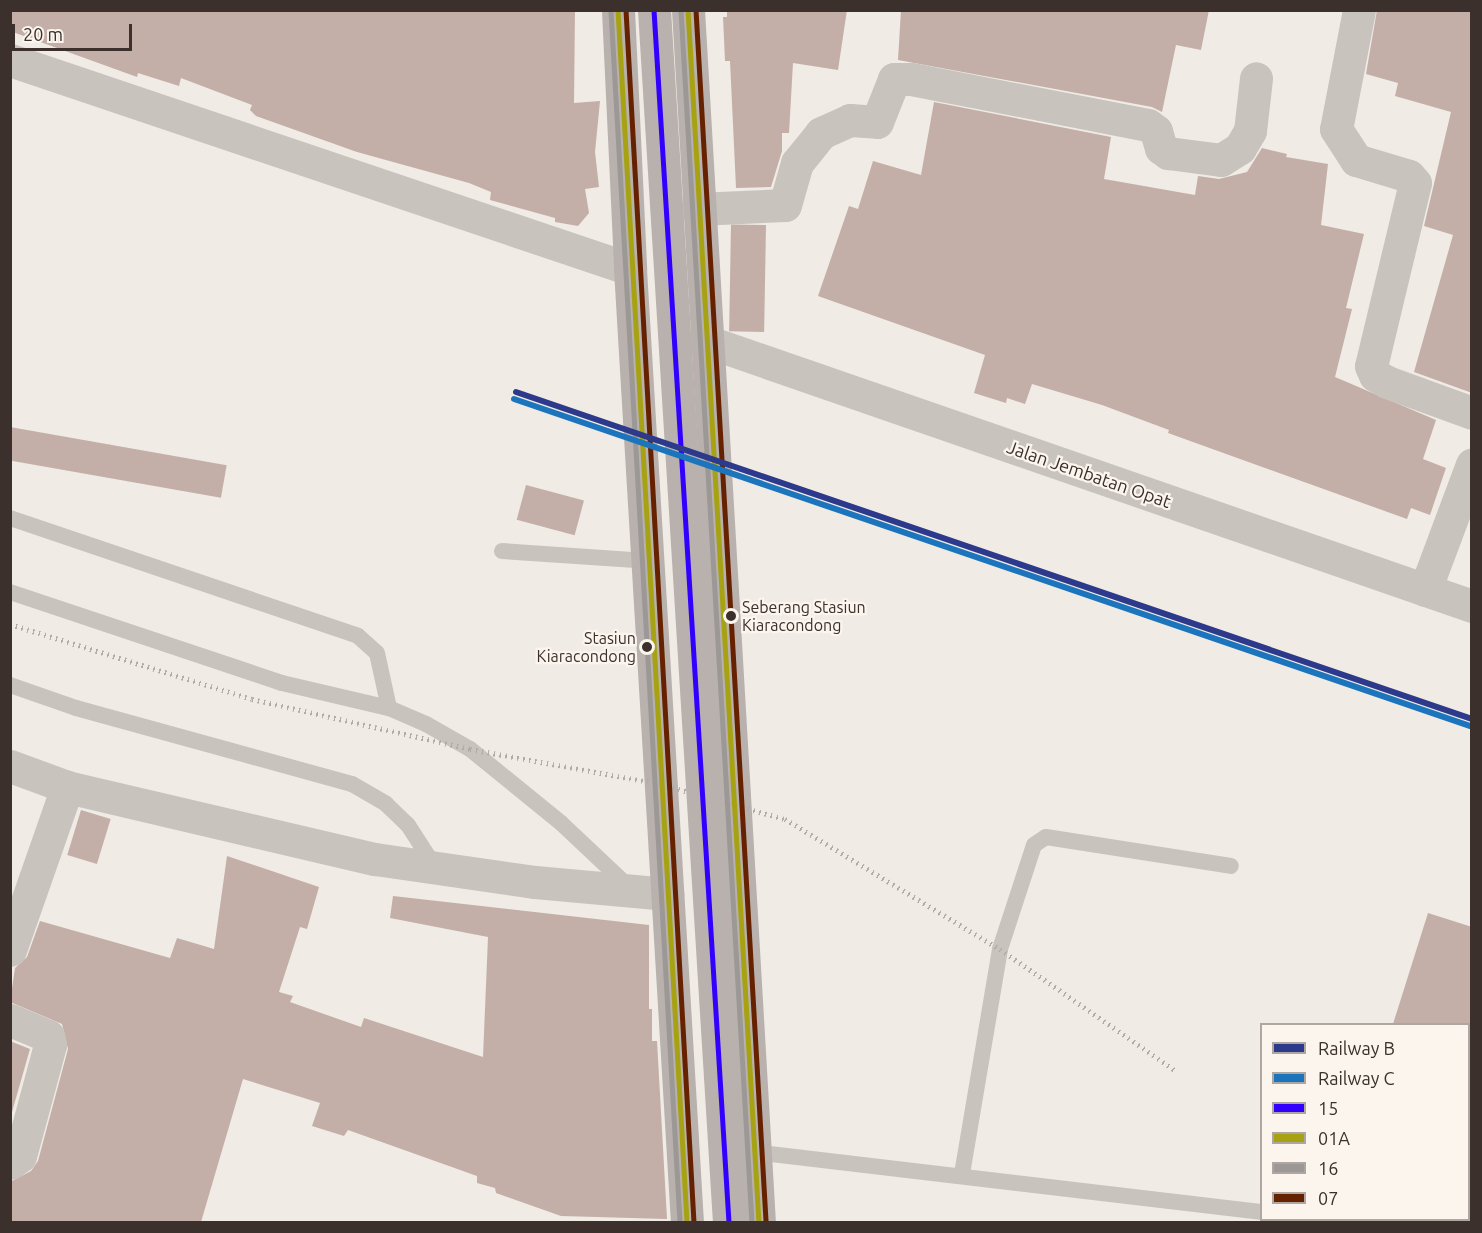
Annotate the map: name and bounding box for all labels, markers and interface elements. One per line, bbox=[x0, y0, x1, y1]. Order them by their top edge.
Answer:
scale bar bbox=[15, 12, 135, 50]
text: 20 m bbox=[23, 24, 63, 44]
street label: Jalan Jembatan Opat bbox=[1004, 436, 1174, 512]
place label: Seberang Stasiun Kiaracondong bbox=[742, 597, 866, 635]
marker: Seberang Stasiun Kiaracondong bbox=[725, 610, 737, 622]
place label: Stasiun Kiaracondong bbox=[537, 628, 636, 666]
marker: Stasiun Kiaracondong bbox=[641, 641, 653, 653]
legend bbox=[1260, 1023, 1470, 1221]
text: Railway B bbox=[1318, 1038, 1395, 1058]
text: Railway C bbox=[1318, 1068, 1395, 1088]
text: 15 bbox=[1318, 1098, 1338, 1118]
text: 01A bbox=[1318, 1128, 1350, 1148]
text: 16 bbox=[1318, 1158, 1338, 1178]
text: 07 bbox=[1318, 1188, 1338, 1208]

